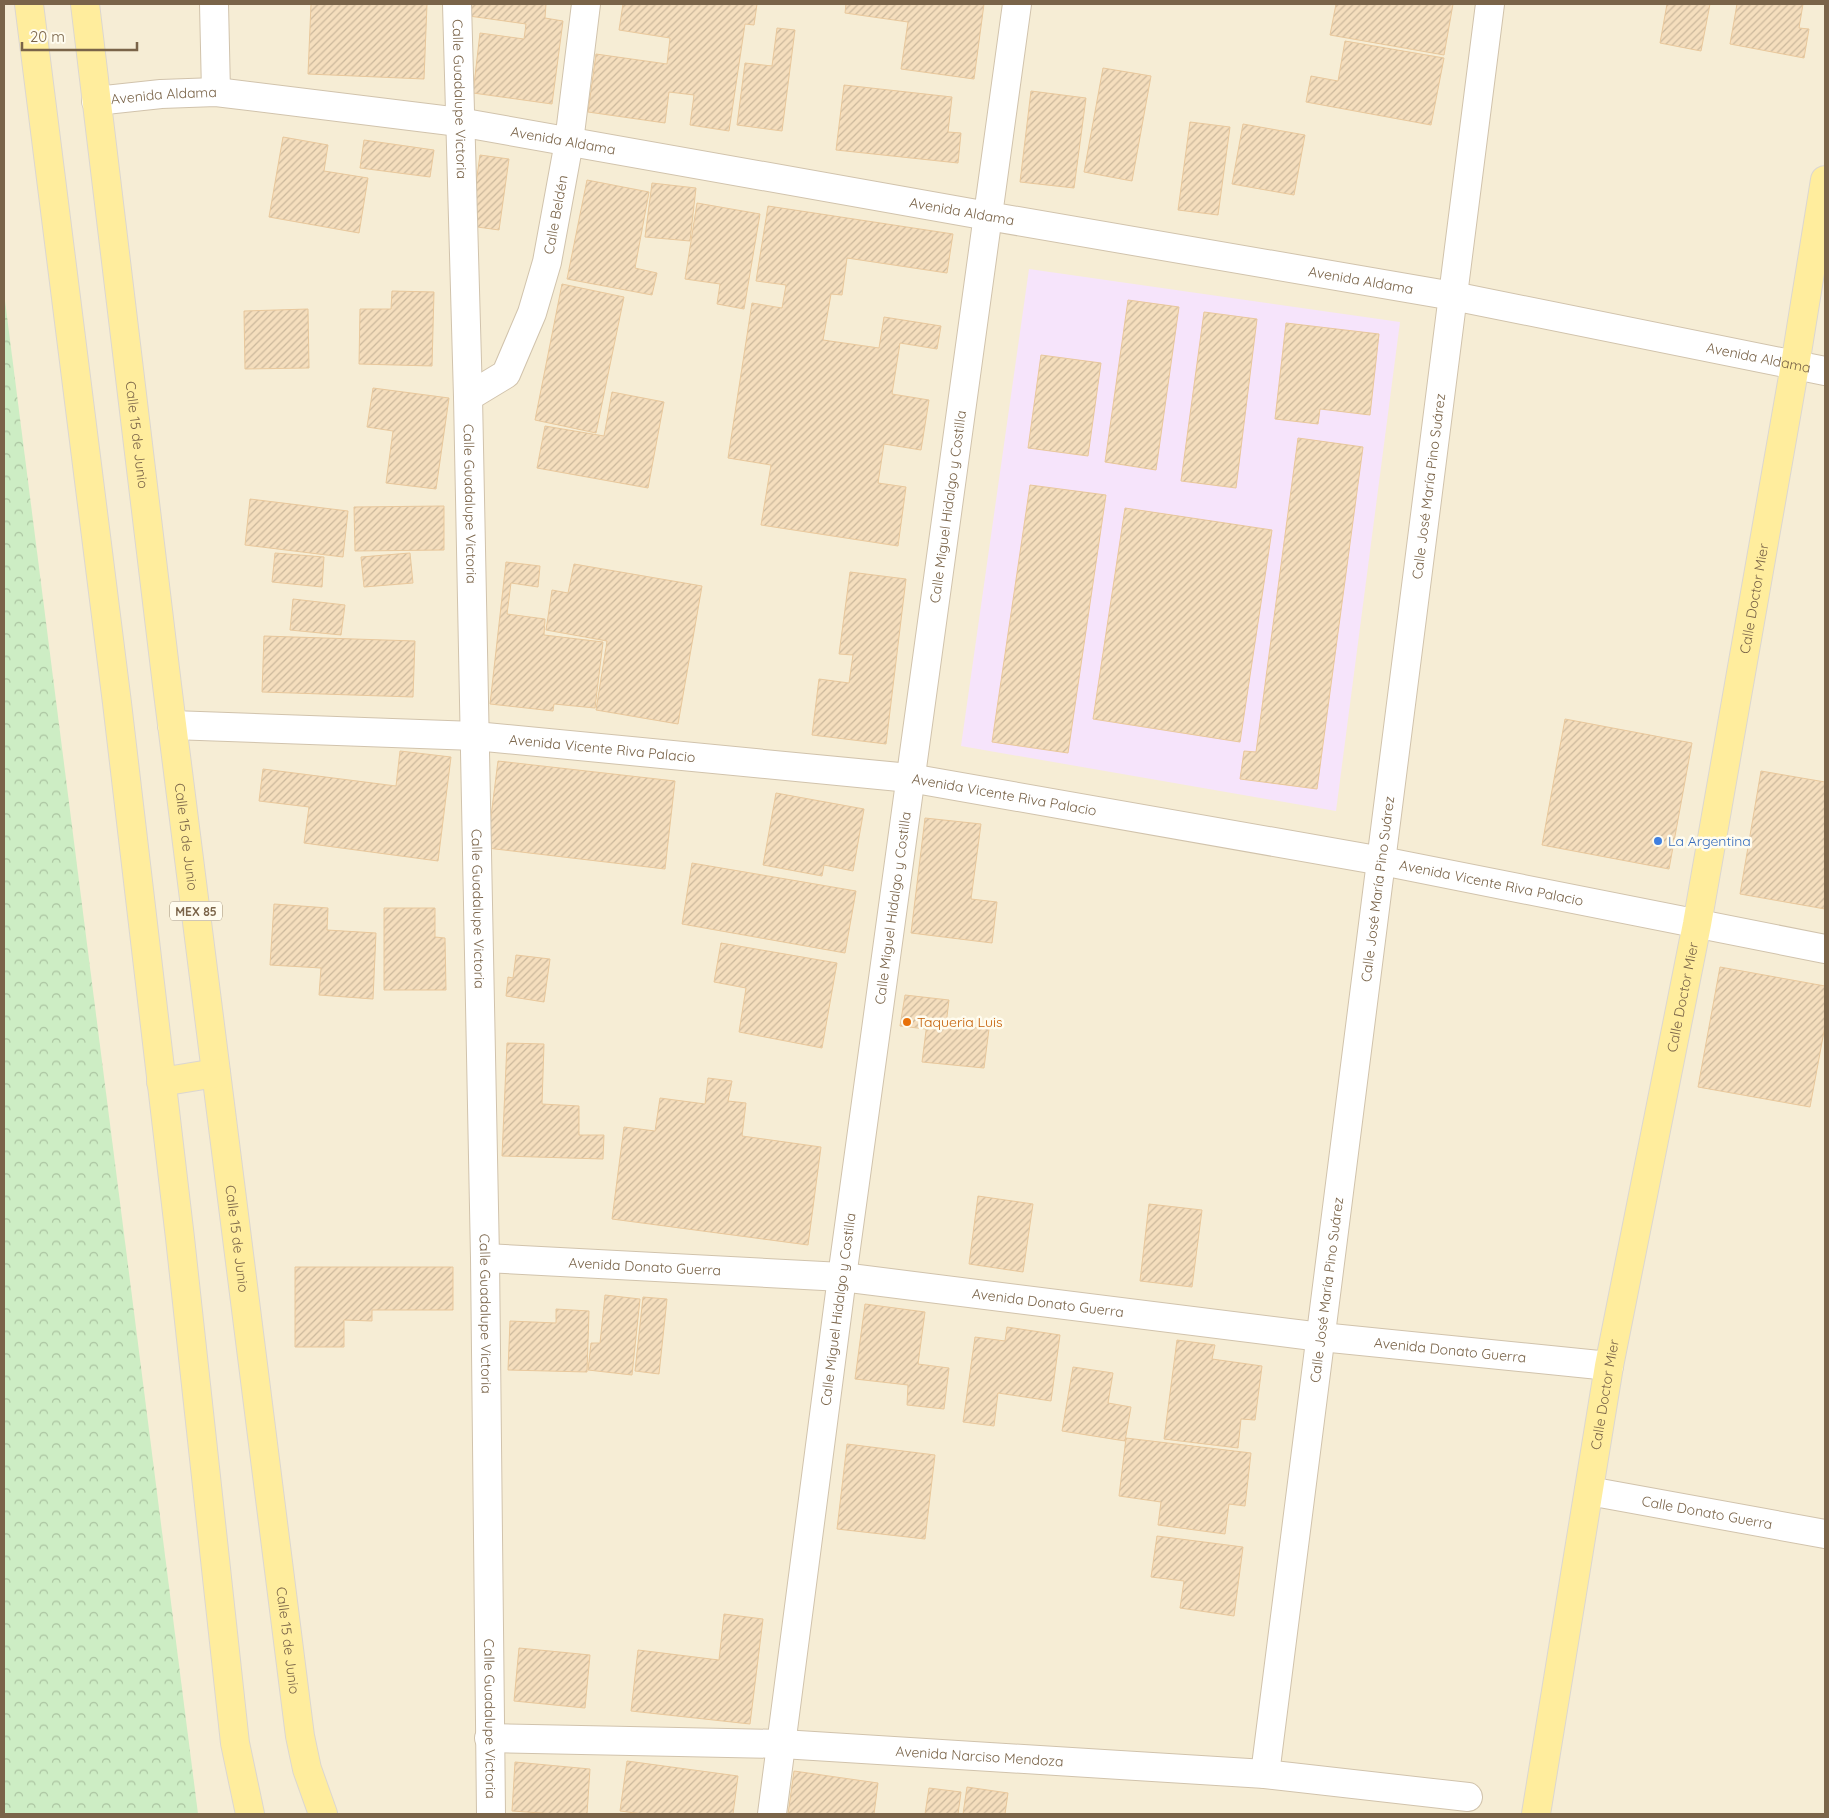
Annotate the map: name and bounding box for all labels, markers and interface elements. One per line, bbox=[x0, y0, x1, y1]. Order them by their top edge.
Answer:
street label: Calle Guadalupe Victoria bbox=[448, 19, 471, 179]
scale bar bbox=[22, 20, 138, 52]
text: 20 m bbox=[30, 27, 65, 46]
street label: Avenida Aldama bbox=[110, 83, 217, 108]
street label: Avenida Aldama bbox=[509, 122, 617, 159]
street label: Calle Beldén bbox=[540, 174, 572, 256]
street label: Avenida Aldama bbox=[908, 193, 1016, 229]
street label: Avenida Aldama bbox=[1307, 262, 1415, 298]
street label: Avenida Aldama bbox=[1705, 338, 1812, 377]
street label: Calle 15 de Junio bbox=[121, 380, 152, 490]
street label: Calle José María Pino Suárez bbox=[1408, 392, 1449, 580]
street label: Calle Miguel Hidalgo y Costilla bbox=[926, 409, 970, 604]
street label: Calle Guadalupe Victoria bbox=[460, 424, 481, 584]
street label: Calle Doctor Mier bbox=[1736, 541, 1773, 655]
street label: Avenida Vicente Riva Palacio bbox=[508, 730, 696, 766]
street label: Avenida Vicente Riva Palacio bbox=[911, 770, 1098, 820]
street label: Calle 15 de Junio bbox=[171, 782, 202, 892]
street label: Calle José María Pino Suárez bbox=[1357, 795, 1398, 983]
street label: Calle Miguel Hidalgo y Costilla bbox=[871, 810, 915, 1006]
street label: Calle Guadalupe Victoria bbox=[468, 829, 489, 989]
place label: La Argentina bbox=[1668, 832, 1751, 850]
marker: La Argentina bbox=[1652, 835, 1664, 847]
street label: Avenida Vicente Riva Palacio bbox=[1398, 856, 1585, 910]
road number: MEX 85 bbox=[170, 901, 222, 920]
street label: Calle Doctor Mier bbox=[1663, 940, 1702, 1054]
place label: Taqueria Luis bbox=[917, 1013, 1003, 1031]
marker: Taqueria Luis bbox=[901, 1016, 913, 1028]
street label: Calle 15 de Junio bbox=[221, 1184, 253, 1293]
street label: Calle José María Pino Suárez bbox=[1306, 1196, 1347, 1384]
street label: Calle Miguel Hidalgo y Costilla bbox=[816, 1212, 860, 1407]
street label: Calle Guadalupe Victoria bbox=[476, 1234, 495, 1394]
street label: Avenida Donato Guerra bbox=[568, 1253, 722, 1280]
street label: Avenida Donato Guerra bbox=[971, 1284, 1125, 1321]
street label: Avenida Donato Guerra bbox=[1373, 1333, 1527, 1367]
street label: Calle Doctor Mier bbox=[1586, 1337, 1623, 1451]
street label: Calle Donato Guerra bbox=[1640, 1492, 1774, 1533]
street label: Calle 15 de Junio bbox=[272, 1586, 304, 1695]
street label: Calle Guadalupe Victoria bbox=[480, 1639, 500, 1799]
street label: Avenida Narciso Mendoza bbox=[895, 1742, 1064, 1770]

